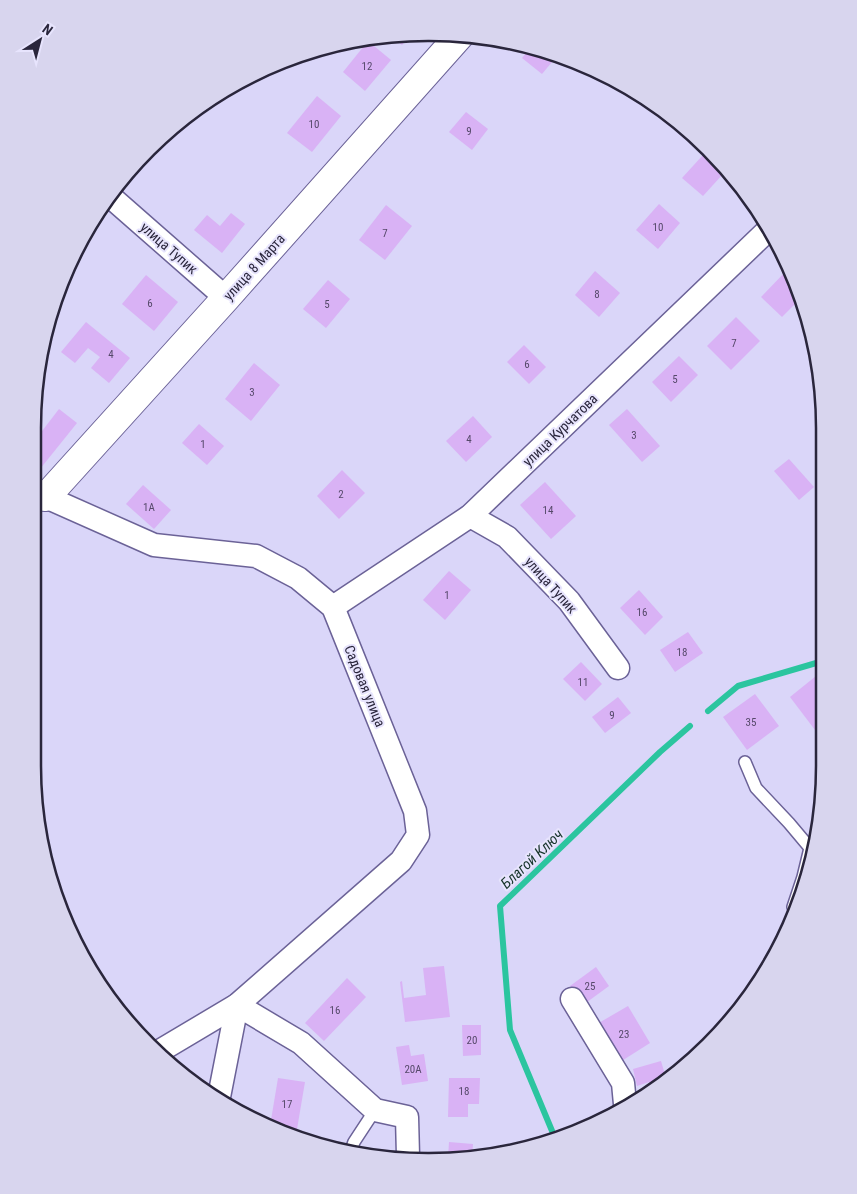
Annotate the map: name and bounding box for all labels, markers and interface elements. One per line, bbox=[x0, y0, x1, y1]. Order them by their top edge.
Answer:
north arrow bbox=[15, 15, 65, 65]
text: N bbox=[39, 20, 56, 38]
house number: 12 bbox=[362, 60, 372, 73]
house number: 10 bbox=[309, 118, 319, 131]
house number: 9 bbox=[466, 125, 472, 138]
street label: улица Тупик bbox=[137, 219, 201, 277]
house number: 10 bbox=[653, 221, 663, 234]
house number: 7 bbox=[382, 227, 388, 240]
street label: улица 8 Марта bbox=[220, 231, 288, 303]
house number: 8 bbox=[594, 288, 600, 301]
house number: 6 bbox=[147, 297, 153, 310]
house number: 5 bbox=[324, 298, 330, 311]
house number: 7 bbox=[731, 337, 737, 350]
house number: 4 bbox=[108, 348, 114, 361]
house number: 6 bbox=[524, 358, 530, 371]
house number: 5 bbox=[672, 373, 678, 386]
house number: 3 bbox=[249, 386, 255, 399]
street label: улица Курчатова bbox=[519, 390, 601, 470]
house number: 3 bbox=[631, 429, 637, 442]
house number: 4 bbox=[466, 433, 472, 446]
house number: 1 bbox=[200, 438, 206, 451]
house number: 2 bbox=[338, 488, 344, 501]
house number: 1А bbox=[143, 501, 156, 514]
house number: 14 bbox=[543, 504, 554, 517]
street label: улица Тупик bbox=[521, 553, 581, 617]
house number: 1 bbox=[444, 589, 450, 602]
house number: 16 bbox=[637, 606, 647, 619]
street label: Садовая улица bbox=[341, 643, 389, 729]
house number: 18 bbox=[677, 646, 687, 659]
house number: 11 bbox=[578, 676, 588, 689]
house number: 9 bbox=[609, 709, 615, 722]
house number: 35 bbox=[746, 716, 756, 729]
water label: Благой Ключ bbox=[497, 826, 567, 892]
house number: 25 bbox=[585, 980, 595, 993]
house number: 16 bbox=[330, 1004, 340, 1017]
house number: 23 bbox=[619, 1028, 629, 1041]
house number: 20 bbox=[467, 1034, 477, 1047]
house number: 20А bbox=[404, 1063, 422, 1076]
house number: 18 bbox=[459, 1085, 469, 1098]
house number: 17 bbox=[282, 1098, 292, 1111]

